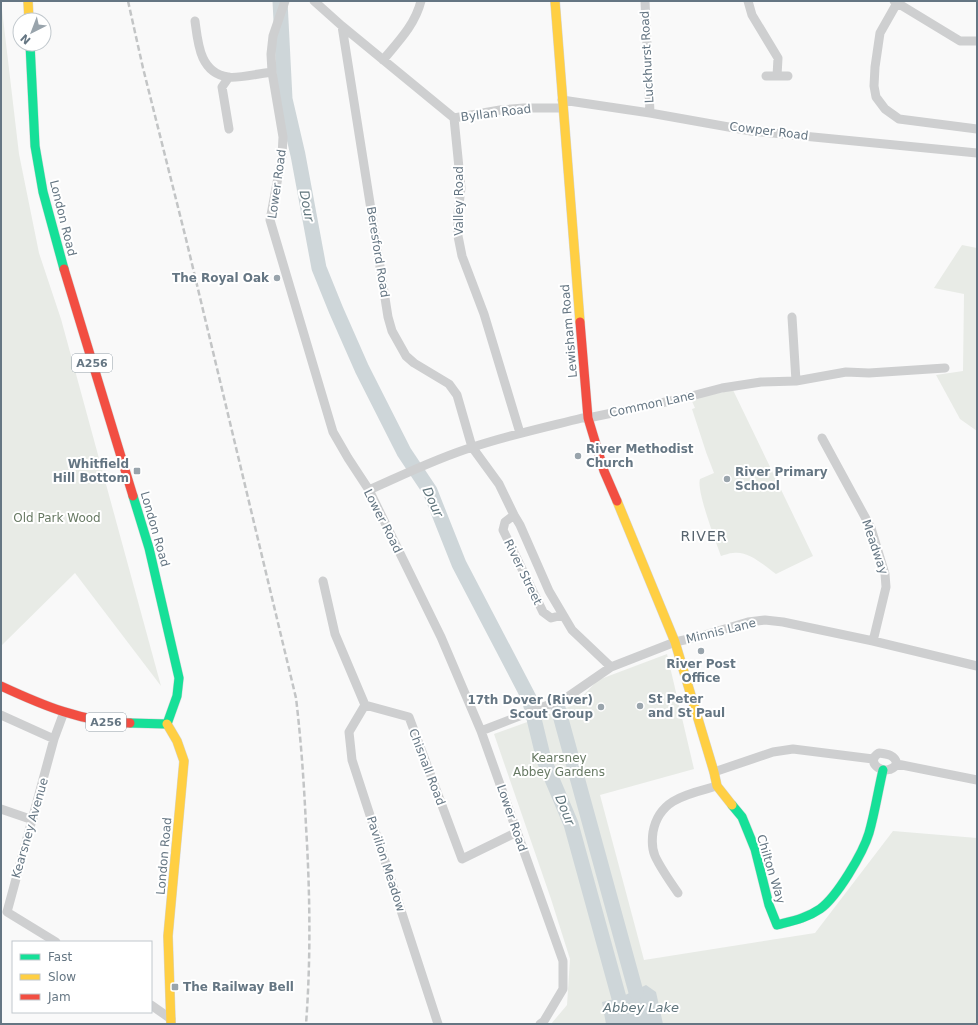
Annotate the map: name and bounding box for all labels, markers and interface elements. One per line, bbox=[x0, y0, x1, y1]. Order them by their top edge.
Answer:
street label: Luckhurst Road bbox=[638, 10, 656, 104]
north arrow bbox=[12, 12, 52, 52]
text: N bbox=[18, 31, 33, 47]
street label: Byllan Road bbox=[460, 102, 532, 124]
street label: Cowper Road bbox=[729, 119, 809, 143]
street label: Lower Road bbox=[265, 148, 289, 220]
street label: Valley Road bbox=[452, 166, 466, 236]
street label: London Road bbox=[47, 179, 79, 257]
water label: Dour bbox=[297, 189, 318, 225]
street label: Beresford Road bbox=[364, 206, 392, 298]
place label: The Royal Oak bbox=[172, 271, 270, 285]
marker: The Royal Oak bbox=[272, 273, 282, 283]
street label: Lewisham Road bbox=[558, 284, 580, 378]
road number: A256 bbox=[72, 354, 112, 372]
street label: Common Lane bbox=[608, 388, 696, 420]
place label: River Methodist Church bbox=[586, 442, 694, 470]
marker: River Methodist Church bbox=[573, 451, 583, 461]
place label: Whitfield Hill Bottom bbox=[53, 457, 129, 485]
place label: River Primary School bbox=[735, 465, 828, 493]
marker: Whitfield Hill Bottom bbox=[132, 466, 142, 476]
marker: River Primary School bbox=[722, 474, 732, 484]
water label: Dour bbox=[420, 485, 447, 521]
street label: Lower Road bbox=[361, 487, 405, 555]
street label: London Road bbox=[138, 490, 172, 568]
park label: Old Park Wood bbox=[13, 511, 101, 525]
street label: Meadway bbox=[859, 518, 891, 576]
district label: RIVER bbox=[680, 528, 728, 544]
street label: River Street bbox=[501, 537, 545, 607]
street label: Minnis Lane bbox=[685, 616, 757, 646]
marker: River Post Office bbox=[696, 646, 706, 656]
place label: River Post Office bbox=[666, 657, 736, 685]
place label: St Peter and St Paul bbox=[648, 692, 725, 720]
place label: 17th Dover (River) Scout Group bbox=[467, 693, 593, 721]
marker: St Peter and St Paul bbox=[635, 701, 645, 711]
marker: 17th Dover (River) Scout Group bbox=[596, 702, 606, 712]
road number: A256 bbox=[86, 713, 126, 731]
street label: Chisnall Road bbox=[406, 727, 448, 807]
park label: Kearsney Abbey Gardens bbox=[513, 751, 605, 779]
street label: Kearsney Avenue bbox=[9, 776, 51, 880]
street label: Lower Road bbox=[494, 783, 530, 853]
water label: Dour bbox=[552, 793, 578, 829]
street label: Pavilion Meadow bbox=[364, 814, 408, 914]
street label: London Road bbox=[154, 817, 174, 895]
street label: Chilton Way bbox=[754, 833, 788, 905]
legend bbox=[12, 941, 152, 1013]
text: Fast bbox=[48, 950, 72, 964]
text: Slow bbox=[48, 970, 76, 984]
place label: The Railway Bell bbox=[183, 980, 294, 994]
marker: The Railway Bell bbox=[170, 982, 180, 992]
text: Jam bbox=[47, 990, 71, 1004]
water label: Abbey Lake bbox=[602, 1000, 679, 1015]

